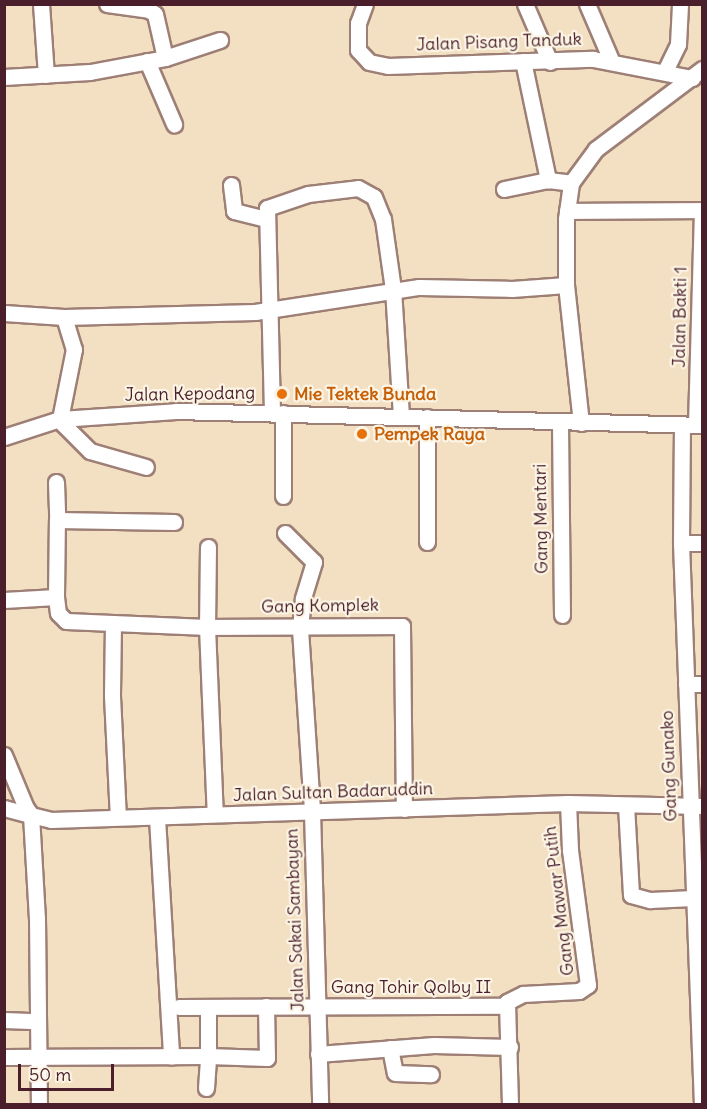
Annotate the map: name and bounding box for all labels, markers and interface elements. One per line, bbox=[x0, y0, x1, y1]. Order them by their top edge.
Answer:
street label: Jalan Pisang Tanduk bbox=[416, 28, 582, 56]
street label: Jalan Bakti 1 bbox=[668, 266, 692, 368]
street label: Jalan Kepodang bbox=[125, 382, 255, 406]
place label: Mie Tektek Bunda bbox=[294, 383, 436, 405]
marker: Mie Tektek Bunda bbox=[275, 387, 289, 401]
place label: Pempek Raya bbox=[374, 423, 485, 445]
marker: Pempek Raya bbox=[355, 427, 369, 441]
street label: Gang Mentari bbox=[529, 464, 553, 574]
street label: Gang Komplek bbox=[261, 594, 379, 618]
street label: Gang Gunako bbox=[656, 710, 682, 822]
street label: Jalan Sultan Badaruddin bbox=[233, 778, 433, 806]
street label: Gang Mawar Putih bbox=[539, 825, 579, 977]
street label: Jalan Sakai Sambayan bbox=[281, 828, 309, 1012]
street label: Gang Tohir Qolby II bbox=[331, 976, 491, 998]
scale bar bbox=[21, 1052, 117, 1090]
text: 50 m bbox=[29, 1063, 71, 1086]

